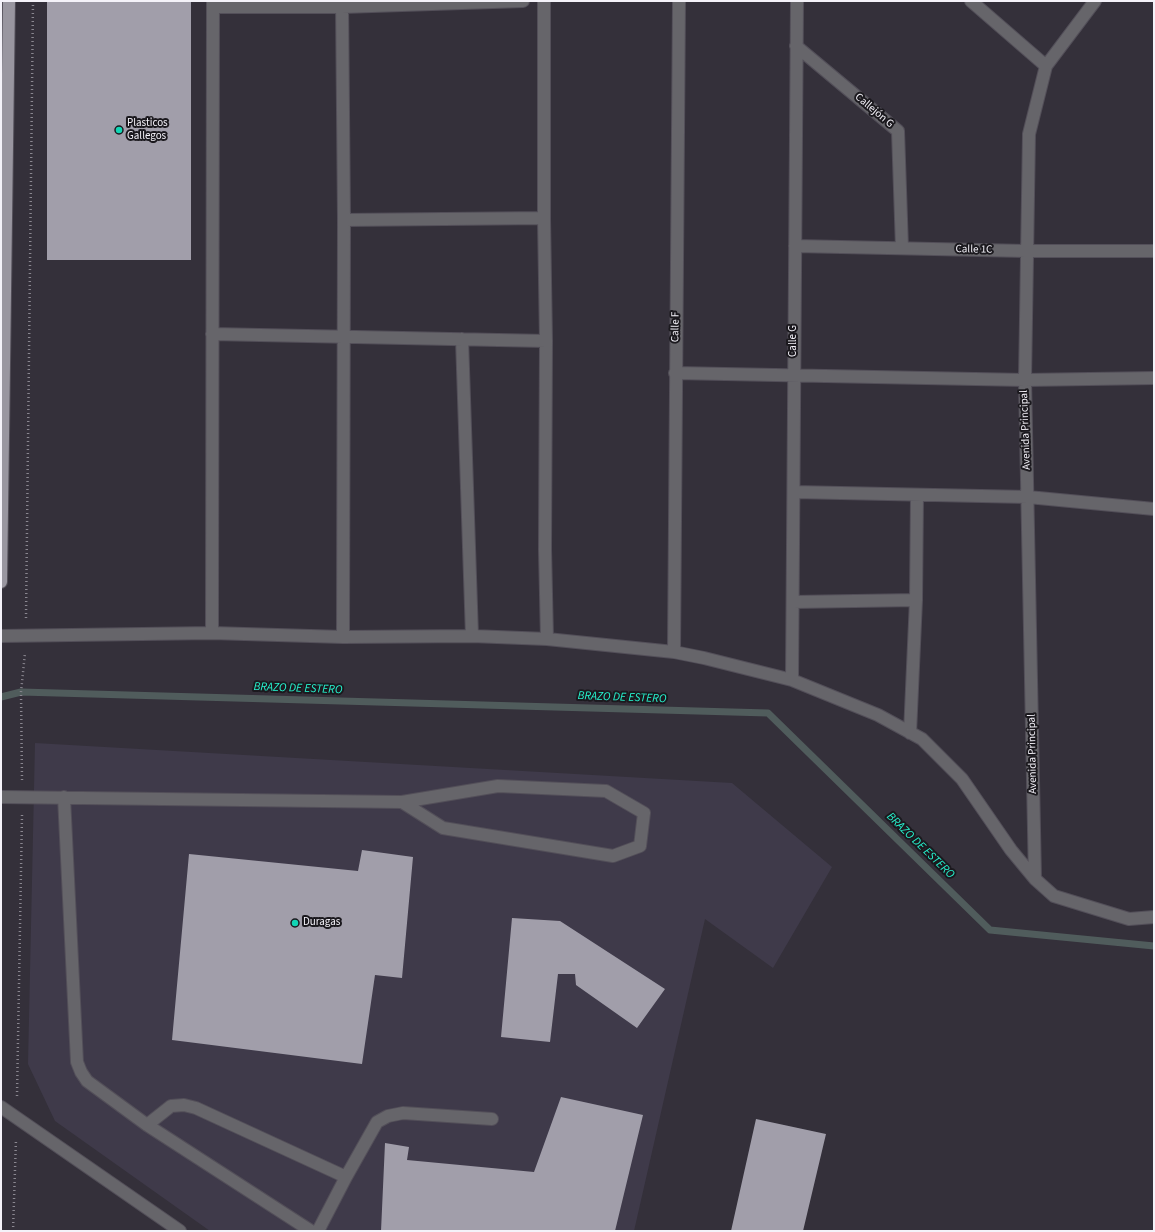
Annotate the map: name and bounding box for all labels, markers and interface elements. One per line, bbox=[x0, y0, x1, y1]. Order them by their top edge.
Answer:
street label: Callejón G bbox=[852, 91, 896, 131]
place label: Plasticos Gallegos bbox=[127, 117, 168, 143]
marker: Plasticos Gallegos bbox=[114, 125, 124, 135]
street label: Calle 1C bbox=[955, 243, 993, 257]
street label: Calle F bbox=[669, 312, 683, 342]
street label: Calle G bbox=[787, 325, 801, 357]
street label: Avenida Principal bbox=[1018, 390, 1034, 470]
water label: BRAZO DE ESTERO bbox=[253, 680, 343, 698]
water label: BRAZO DE ESTERO bbox=[577, 689, 667, 707]
street label: Avenida Principal bbox=[1026, 714, 1040, 794]
water label: BRAZO DE ESTERO bbox=[883, 810, 957, 882]
place label: Duragas bbox=[303, 916, 340, 930]
marker: Duragas bbox=[290, 918, 300, 928]

